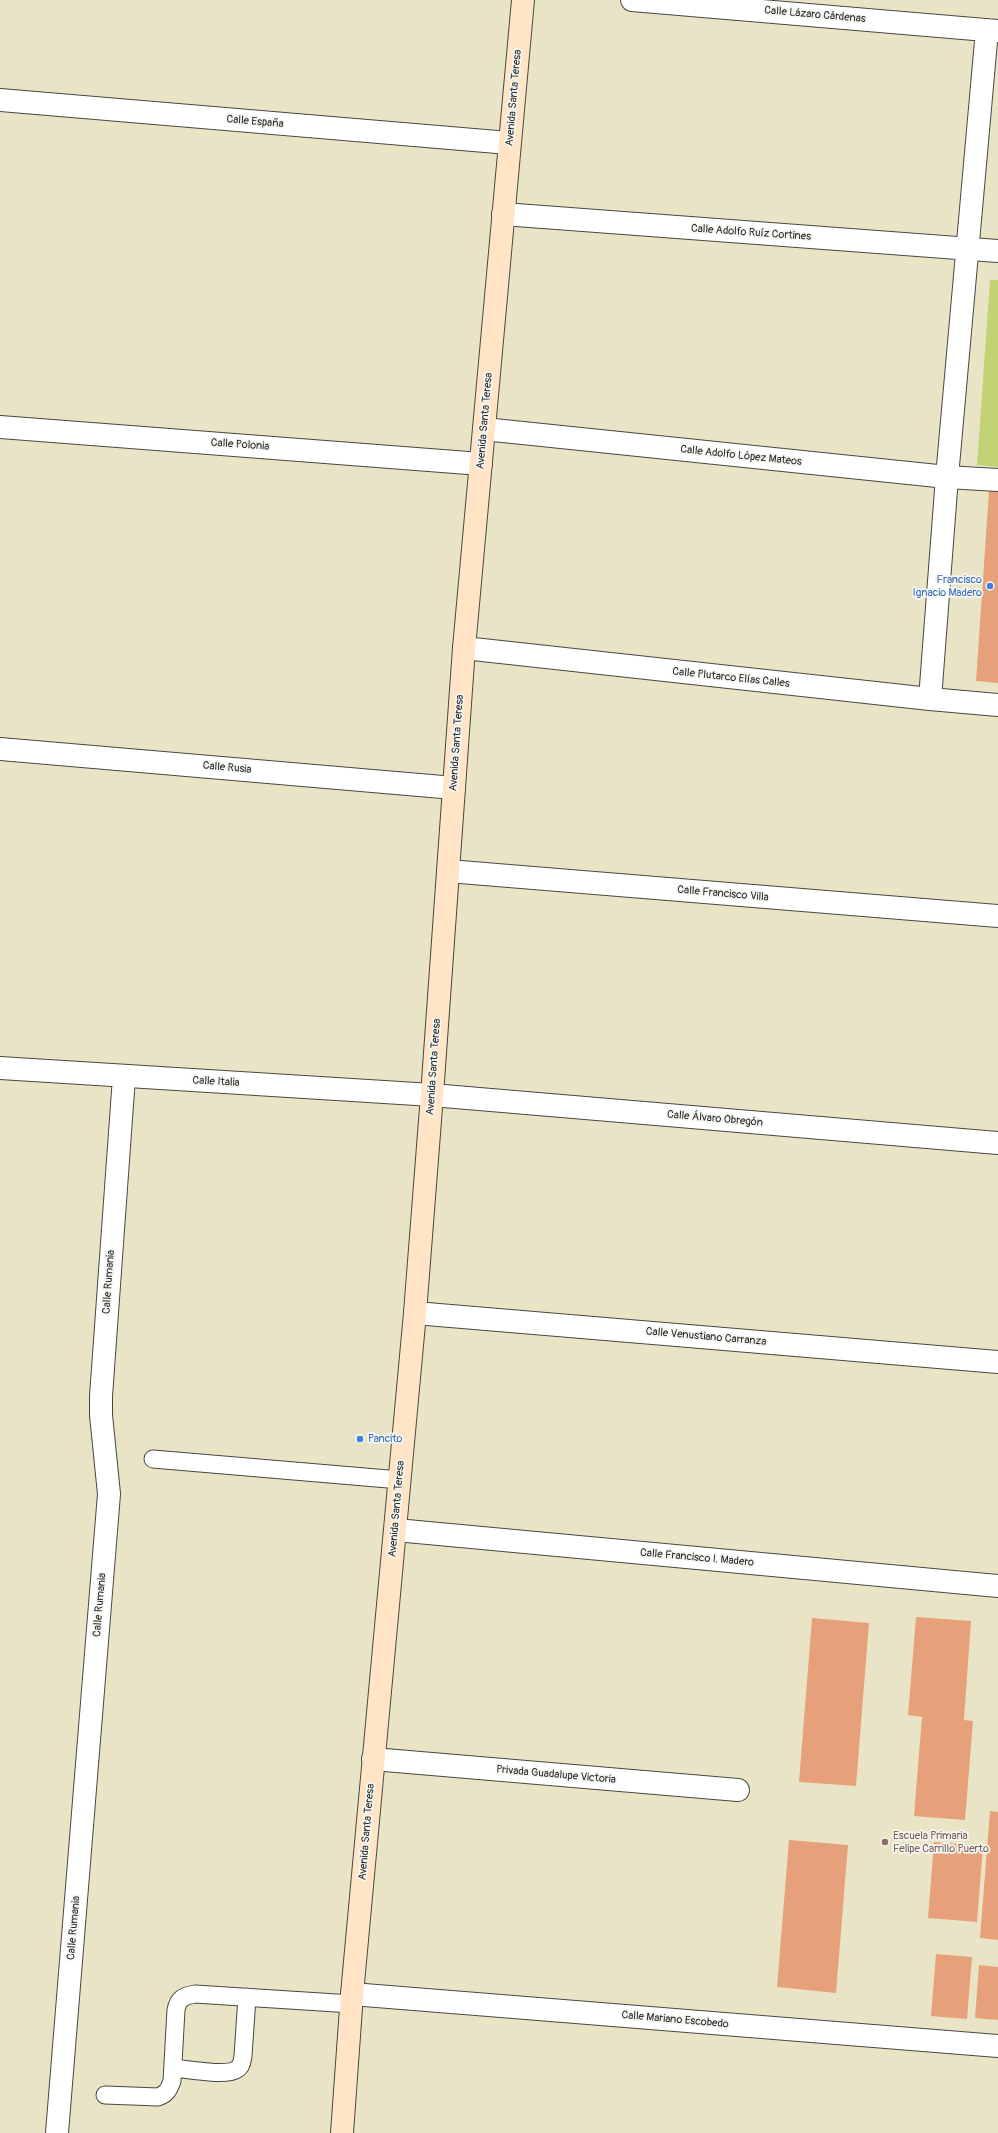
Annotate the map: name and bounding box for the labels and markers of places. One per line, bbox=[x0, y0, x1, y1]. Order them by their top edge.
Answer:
place label: Francisco Ignacio Madero bbox=[913, 573, 982, 599]
marker: Francisco Ignacio Madero bbox=[985, 581, 995, 591]
place label: Pancito bbox=[368, 1432, 403, 1446]
marker: Pancito bbox=[355, 1434, 365, 1444]
place label: Escuela Primaria Felipe Carrillo Puerto bbox=[893, 1829, 989, 1855]
marker: Escuela Primaria Felipe Carrillo Puerto bbox=[880, 1837, 890, 1847]

